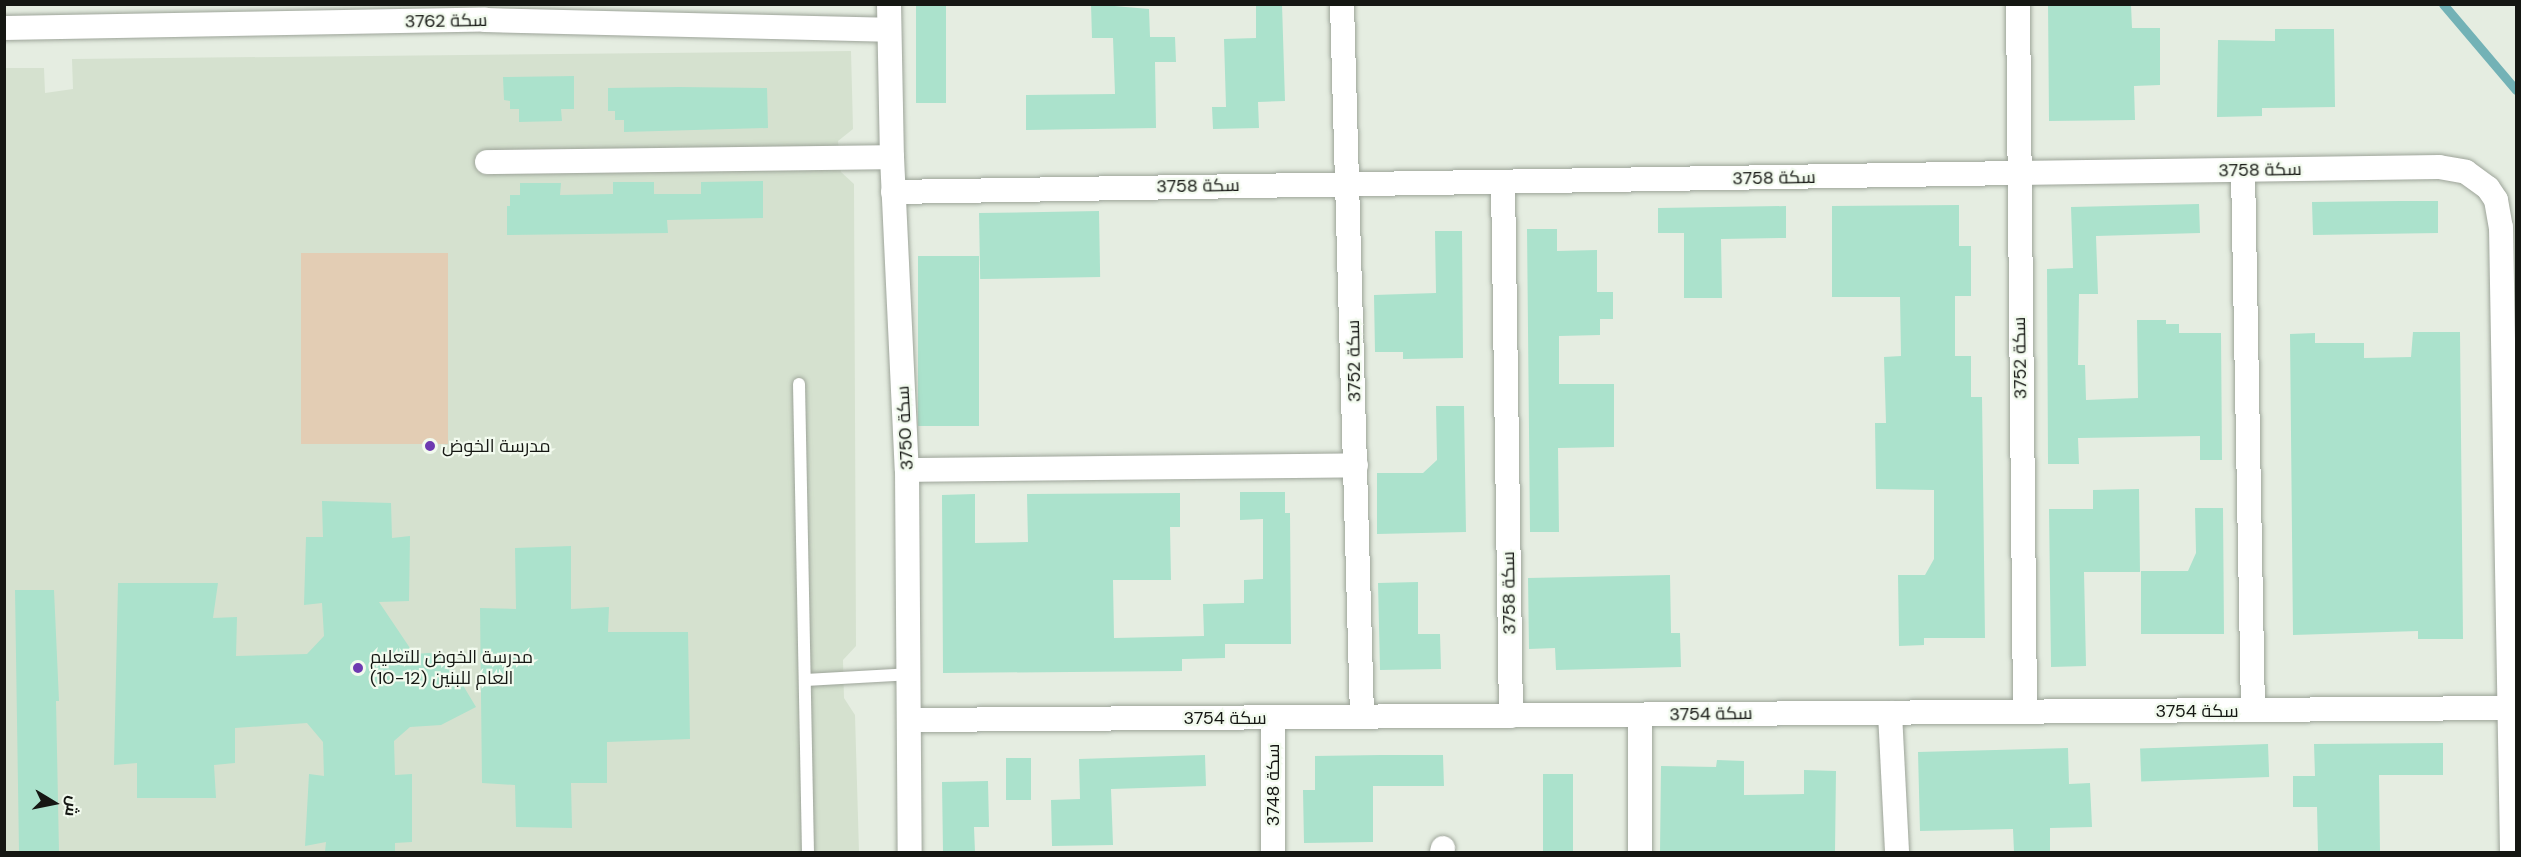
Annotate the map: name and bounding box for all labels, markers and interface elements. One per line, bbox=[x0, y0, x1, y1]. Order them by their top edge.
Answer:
street label: سكة 3762 bbox=[405, 9, 487, 33]
street label: سكة 3758 bbox=[2218, 158, 2302, 182]
street label: سكة 3758 bbox=[1732, 166, 1816, 190]
street label: سكة 3758 bbox=[1156, 174, 1240, 198]
street label: سكة 3752 bbox=[2008, 317, 2032, 399]
street label: سكة 3752 bbox=[1342, 320, 1366, 402]
street label: سكة 3750 bbox=[892, 385, 918, 471]
place label: مدرسة الخوض bbox=[442, 435, 550, 457]
marker: مدرسة الخوض bbox=[423, 439, 437, 453]
street label: سكة 3758 bbox=[1497, 551, 1521, 635]
place label: مدرسة الخوض للتعليم العام للبنين (12-10) bbox=[370, 647, 533, 690]
marker: مدرسة الخوض للتعليم العام للبنين (12-10) bbox=[351, 661, 365, 675]
street label: سكة 3754 bbox=[2155, 700, 2239, 722]
street label: سكة 3754 bbox=[1669, 702, 1753, 726]
street label: سكة 3754 bbox=[1183, 707, 1267, 729]
street label: سكة 3748 bbox=[1262, 744, 1284, 826]
north arrow bbox=[24, 773, 84, 833]
text: ش bbox=[60, 794, 84, 818]

